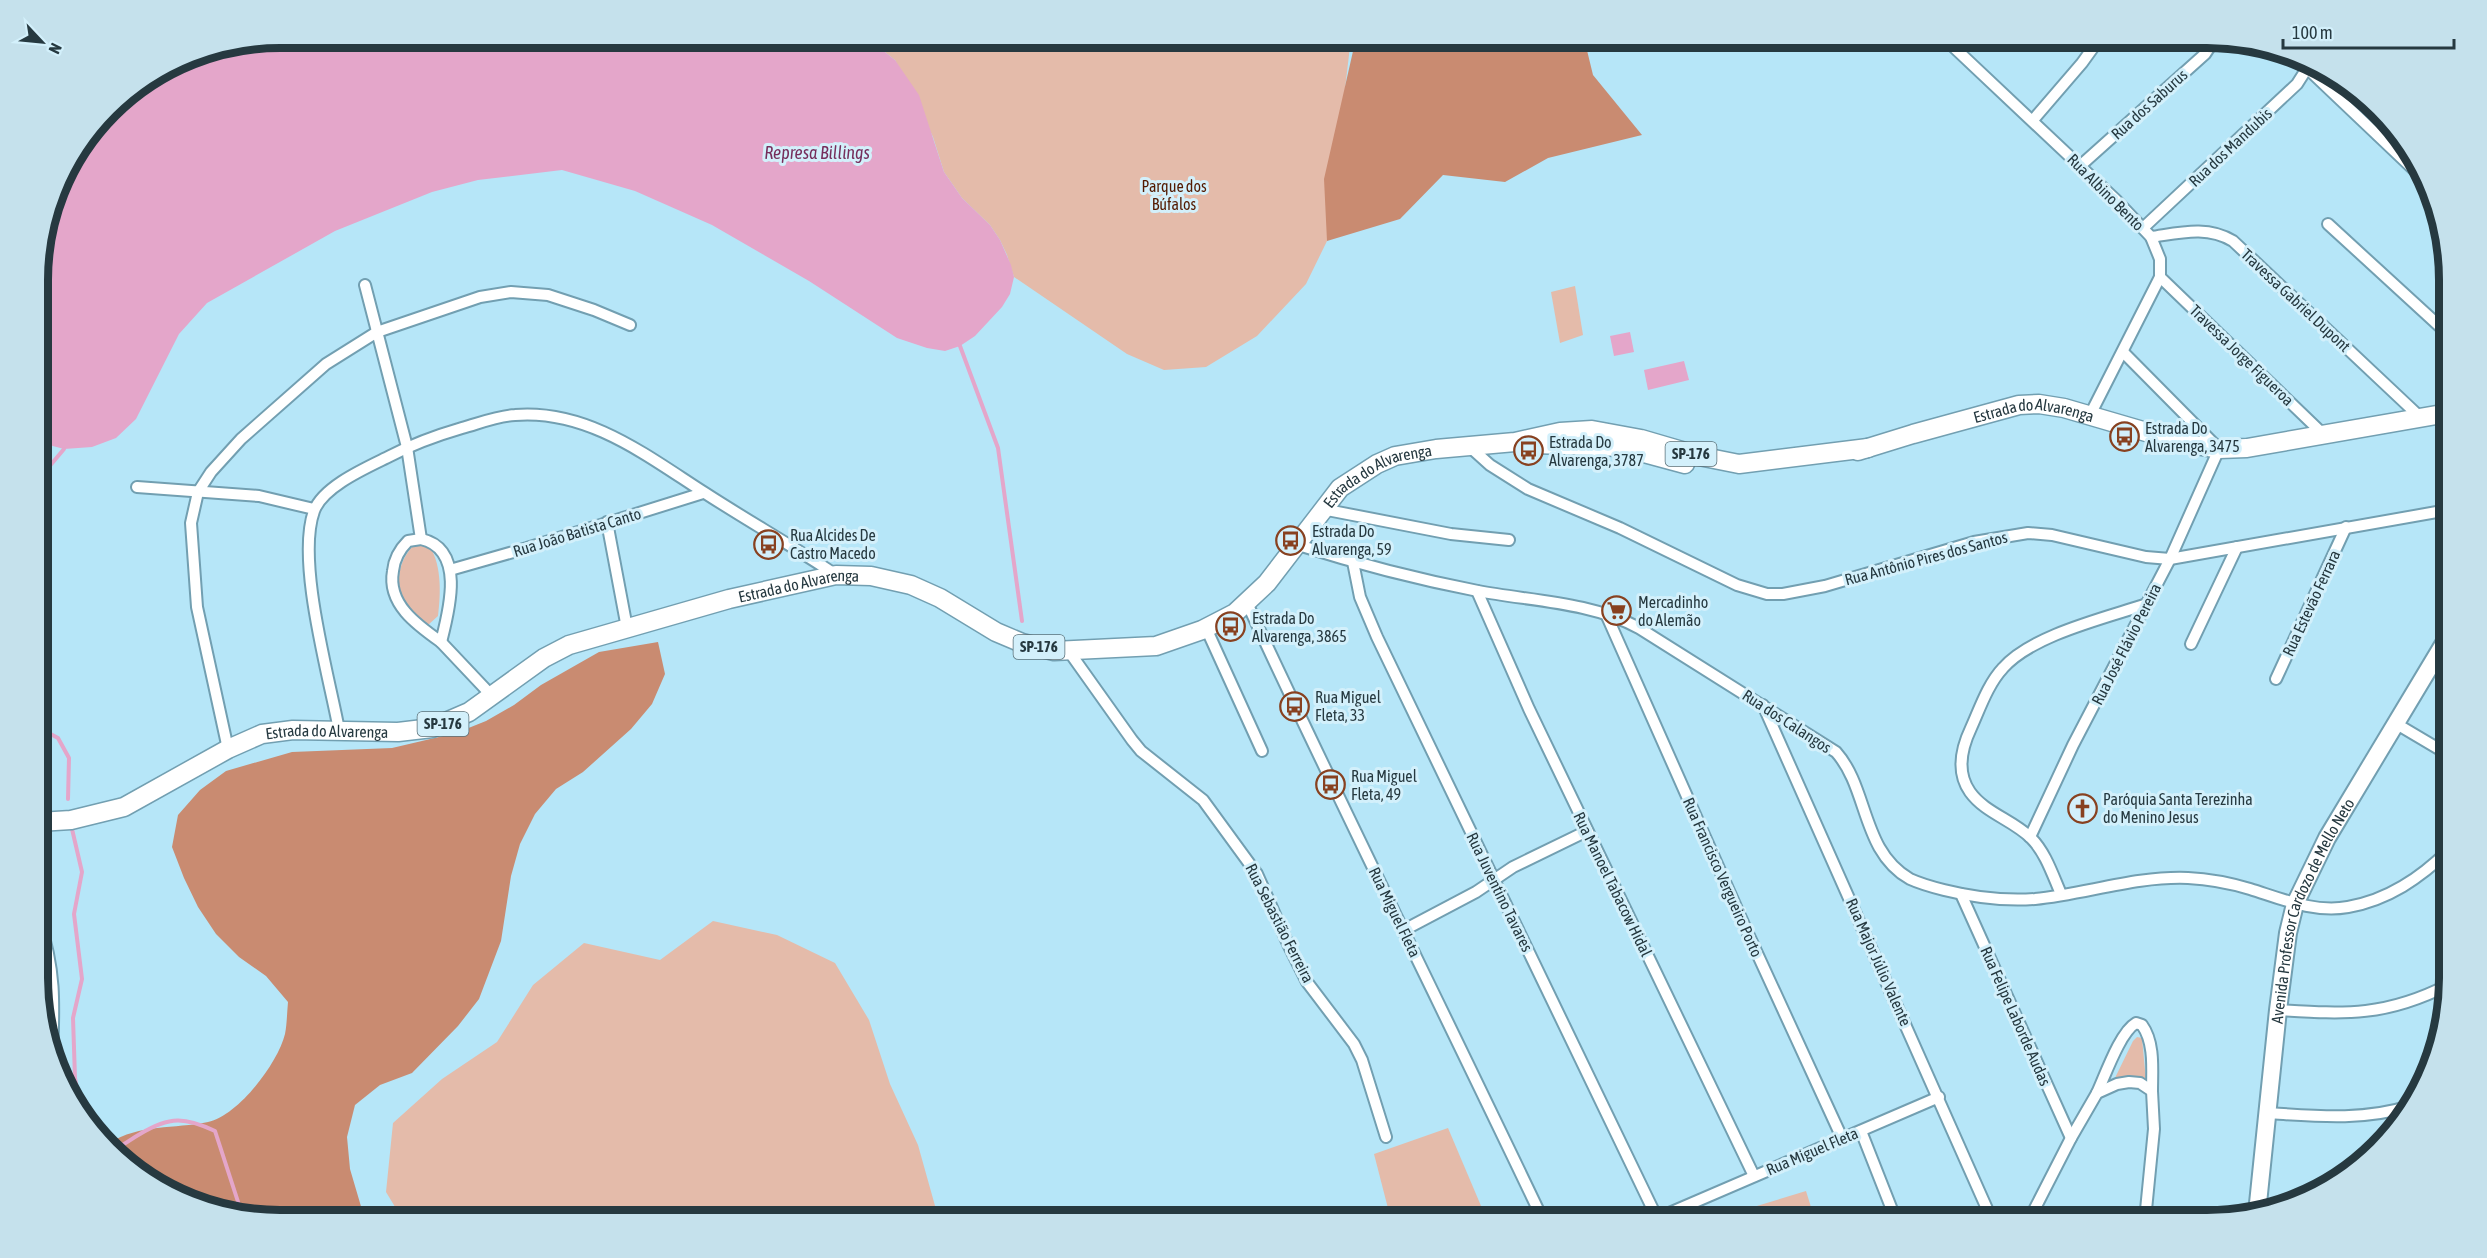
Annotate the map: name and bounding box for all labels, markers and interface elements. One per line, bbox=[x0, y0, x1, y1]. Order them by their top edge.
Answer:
north arrow bbox=[12, 12, 72, 72]
scale bar bbox=[2283, 12, 2454, 50]
text: 100 m bbox=[2292, 22, 2333, 43]
text: N bbox=[45, 40, 66, 57]
street label: Rua dos Saburus bbox=[2107, 65, 2191, 143]
street label: Rua dos Mandubis bbox=[2185, 104, 2275, 190]
water label: Represa Billings bbox=[764, 142, 870, 163]
street label: Rua Albino Bento bbox=[2064, 150, 2148, 234]
park label: Parque dos Búfalos bbox=[1141, 177, 1207, 213]
street label: Travessa Gabriel Dupont bbox=[2237, 245, 2354, 356]
street label: Travessa Jorge Figueroa bbox=[2186, 301, 2298, 410]
street label: Estrada do Alvarenga bbox=[1971, 395, 2096, 426]
place label: Estrada Do Alvarenga, 3475 bbox=[2145, 419, 2240, 456]
bus stop icon: Estrada Do Alvarenga, 3475 bbox=[2108, 421, 2140, 453]
place label: Estrada Do Alvarenga, 3787 bbox=[1549, 433, 1644, 470]
bus stop icon: Estrada Do Alvarenga, 3787 bbox=[1512, 435, 1544, 467]
street label: Estrada do Alvarenga bbox=[1319, 441, 1433, 511]
road number: SP-176 bbox=[1666, 442, 1716, 466]
street label: Rua João Batista Canto bbox=[511, 504, 643, 560]
place label: Estrada Do Alvarenga, 59 bbox=[1312, 522, 1392, 559]
bus stop icon: Estrada Do Alvarenga, 59 bbox=[1275, 524, 1307, 556]
place label: Rua Alcides De Castro Macedo bbox=[790, 526, 876, 562]
bus stop icon: Rua Alcides De Castro Macedo bbox=[753, 528, 785, 560]
street label: Rua Antônio Pires dos Santos bbox=[1843, 528, 2010, 588]
street label: Rua Estevão Ferrara bbox=[2279, 547, 2343, 659]
street label: Estrada do Alvarenga bbox=[736, 566, 859, 606]
street label: Rua José Flávio Pereira bbox=[2088, 580, 2164, 708]
place label: Mercadinho do Alemão bbox=[1638, 593, 1708, 629]
supermarket icon: Mercadinho do Alemão bbox=[1601, 595, 1633, 627]
place label: Estrada Do Alvarenga, 3865 bbox=[1252, 609, 1347, 646]
bus stop icon: Estrada Do Alvarenga, 3865 bbox=[1215, 611, 1247, 643]
road number: SP-176 bbox=[1014, 635, 1064, 659]
street label: Rua dos Calangos bbox=[1739, 686, 1835, 757]
place label: Rua Miguel Fleta, 33 bbox=[1315, 688, 1382, 724]
bus stop icon: Rua Miguel Fleta, 33 bbox=[1278, 690, 1310, 722]
road number: SP-176 bbox=[418, 712, 468, 736]
street label: Estrada do Alvarenga bbox=[264, 721, 389, 742]
place label: Rua Miguel Fleta, 49 bbox=[1351, 767, 1418, 803]
bus stop icon: Rua Miguel Fleta, 49 bbox=[1314, 769, 1346, 801]
place label: Paróquia Santa Terezinha do Menino Jesus bbox=[2103, 790, 2253, 826]
church icon: Paróquia Santa Terezinha do Menino Jesus bbox=[2066, 792, 2098, 824]
street label: Rua Francisco Vergueiro Porto bbox=[1679, 795, 1766, 960]
street label: Avenida Professor Cardozo de Mello Neto bbox=[2268, 795, 2358, 1025]
street label: Rua Manoel Tabacow Hidal bbox=[1570, 809, 1656, 960]
street label: Rua Juventino Tavares bbox=[1463, 830, 1537, 955]
street label: Rua Sebastião Ferreira bbox=[1242, 861, 1318, 985]
street label: Rua Miguel Fleta bbox=[1365, 864, 1425, 960]
street label: Rua Major Júlio Valente bbox=[1842, 895, 1915, 1029]
street label: Rua Felipe Laborde Audas bbox=[1976, 944, 2055, 1089]
street label: Rua Miguel Fleta bbox=[1763, 1124, 1861, 1179]

